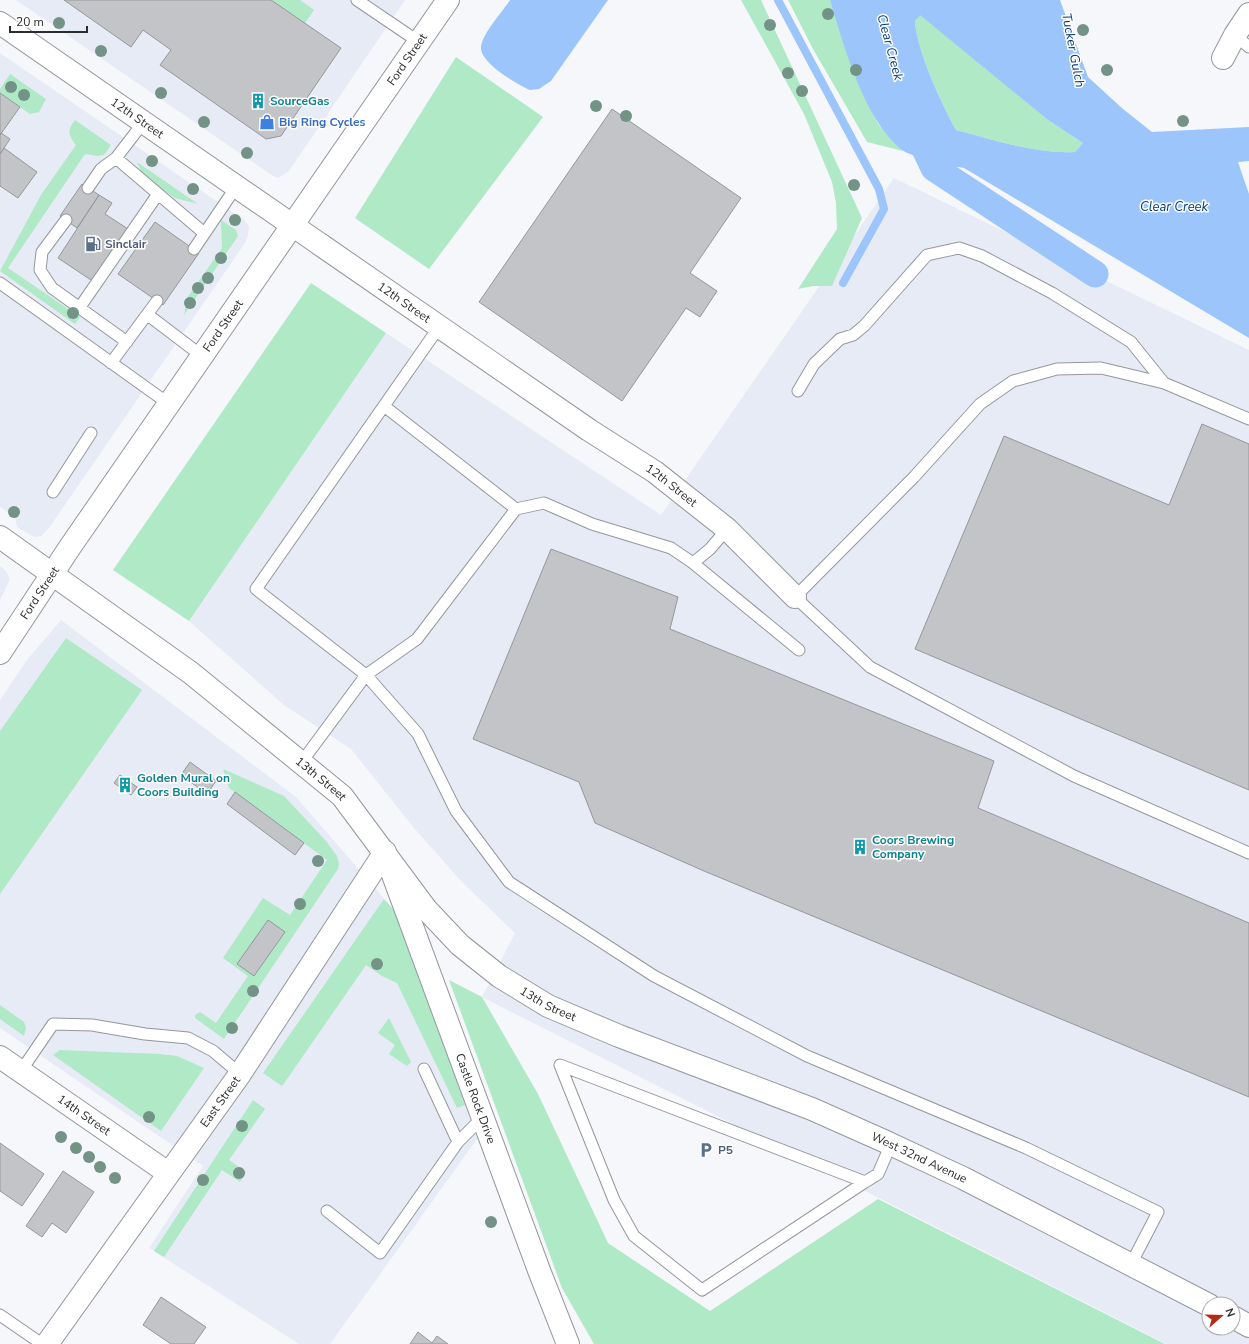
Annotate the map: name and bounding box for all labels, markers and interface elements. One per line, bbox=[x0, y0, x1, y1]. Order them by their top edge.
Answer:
scale bar bbox=[10, 8, 87, 34]
water label: Tucker Gulch bbox=[1057, 11, 1089, 89]
water label: Clear Creek bbox=[873, 12, 908, 83]
text: 20 m bbox=[16, 14, 44, 30]
street label: Ford Street bbox=[383, 29, 431, 88]
building icon: SourceGas bbox=[249, 92, 267, 110]
place label: SourceGas bbox=[270, 93, 329, 109]
street label: 12th Street bbox=[108, 94, 168, 142]
shop icon: Big Ring Cycles bbox=[258, 113, 276, 131]
place label: Big Ring Cycles bbox=[279, 114, 366, 130]
water label: Clear Creek bbox=[1140, 198, 1208, 216]
fuel station icon: Sinclair bbox=[84, 235, 102, 253]
place label: Sinclair bbox=[105, 236, 147, 252]
street label: 12th Street bbox=[374, 278, 435, 327]
street label: Ford Street bbox=[199, 296, 247, 355]
street label: 12th Street bbox=[643, 460, 701, 511]
street label: Ford Street bbox=[16, 563, 63, 622]
street label: 13th Street bbox=[292, 753, 351, 804]
place label: Golden Mural on Coors Building bbox=[137, 770, 230, 800]
building icon: Golden Mural on Coors Building bbox=[116, 776, 134, 794]
place label: Coors Brewing Company bbox=[872, 832, 954, 862]
building icon: Coors Brewing Company bbox=[851, 838, 869, 856]
street label: 13th Street bbox=[517, 983, 579, 1025]
street label: Castle Rock Drive bbox=[452, 1051, 500, 1146]
street label: East Street bbox=[197, 1072, 244, 1130]
street label: 14th Street bbox=[54, 1091, 114, 1139]
street label: West 32nd Avenue bbox=[869, 1128, 970, 1187]
parking icon: P5 bbox=[697, 1141, 715, 1159]
place label: P5 bbox=[718, 1142, 733, 1158]
north arrow bbox=[1201, 1296, 1241, 1336]
text: N bbox=[1221, 1306, 1238, 1319]

